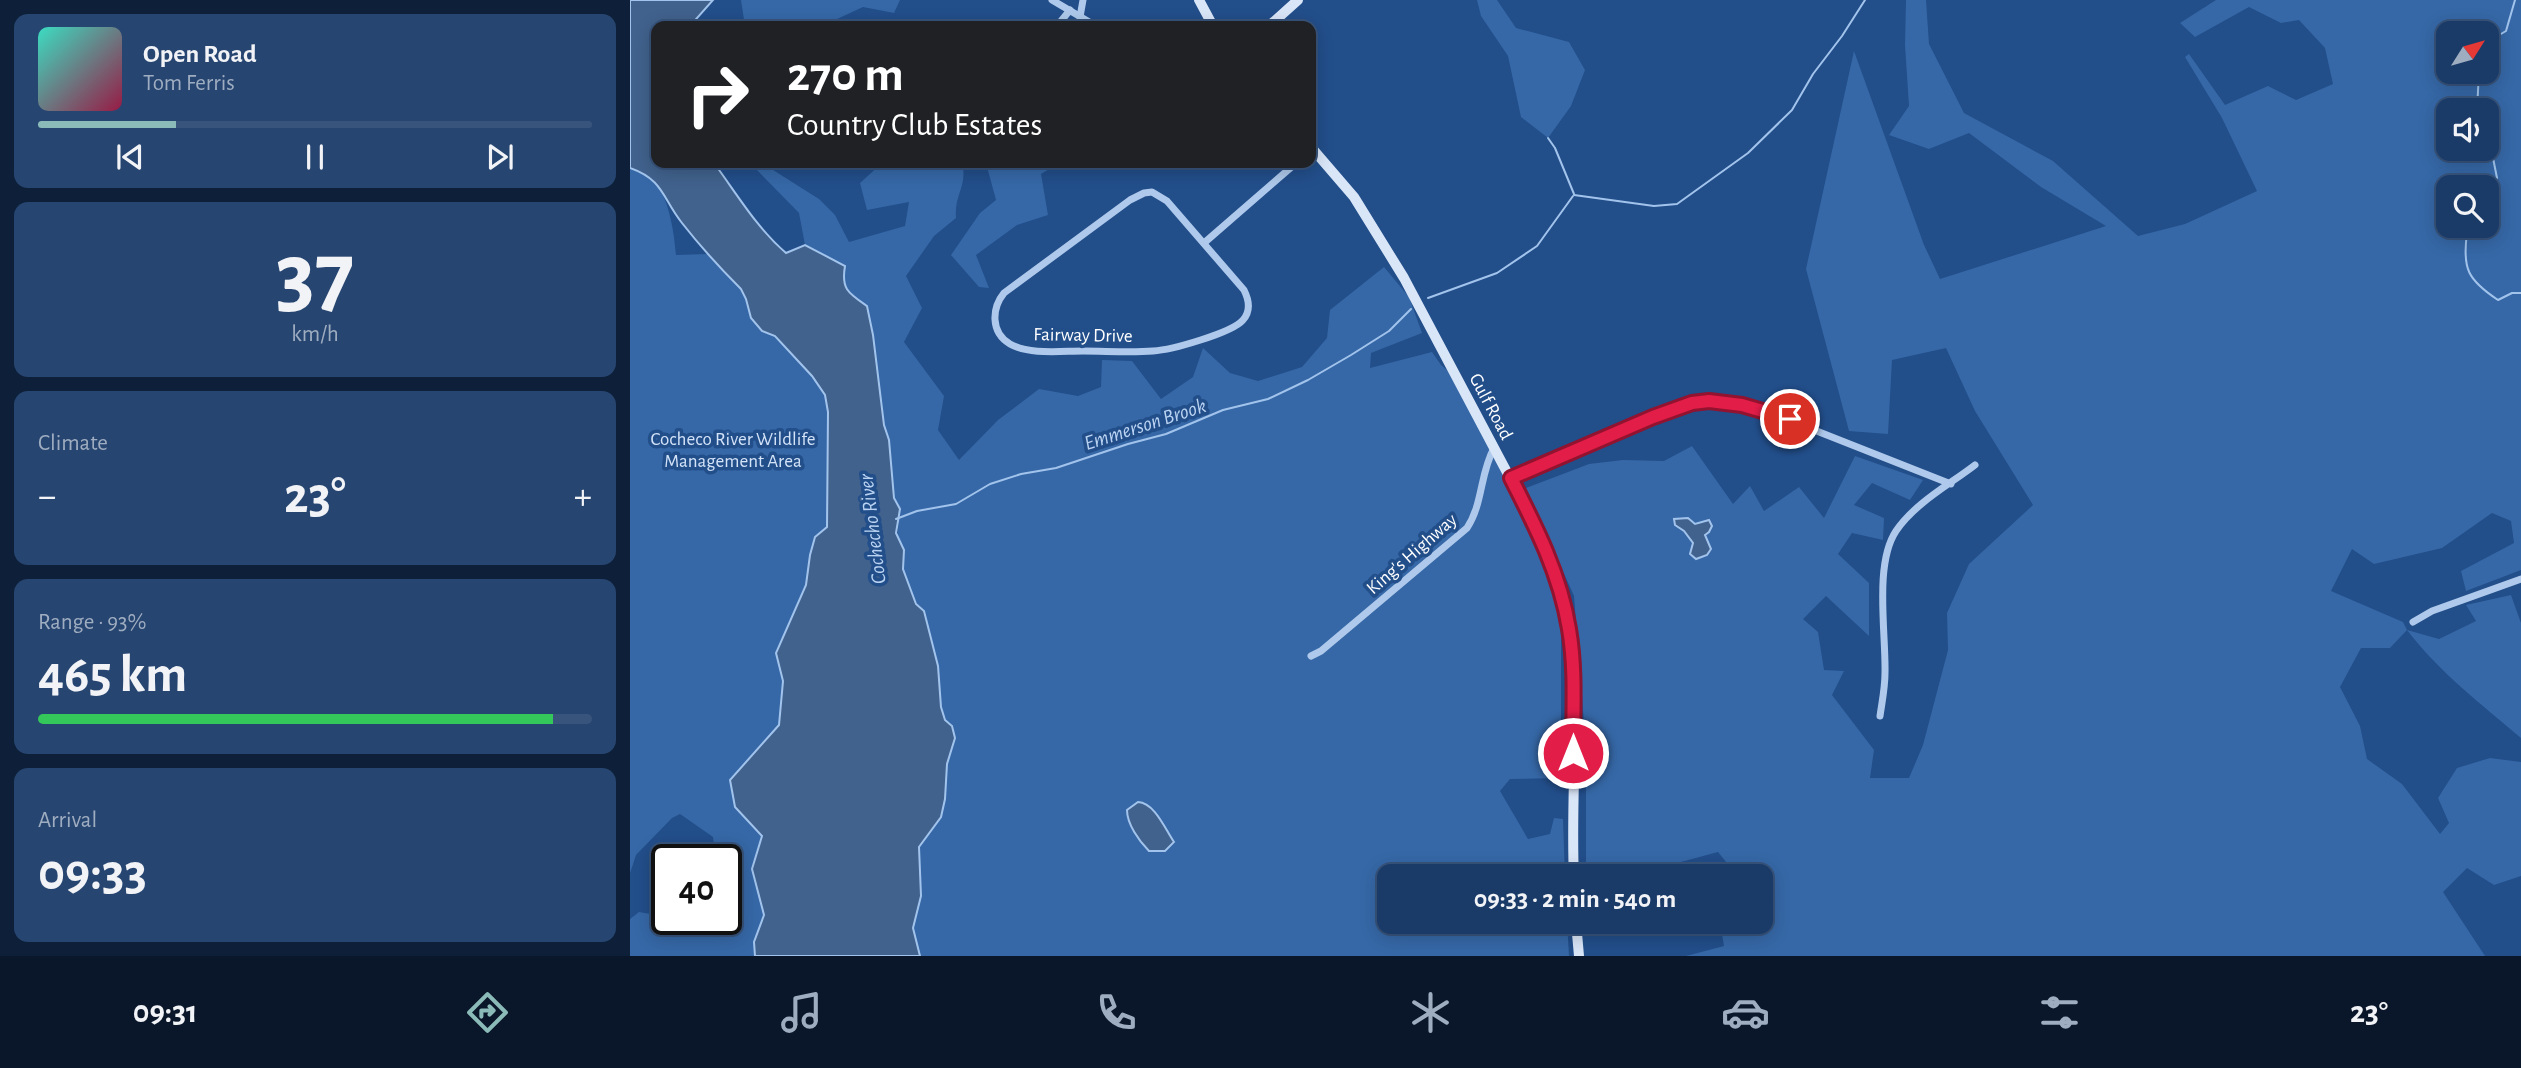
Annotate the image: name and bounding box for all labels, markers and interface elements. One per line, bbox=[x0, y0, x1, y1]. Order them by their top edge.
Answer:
north arrow bbox=[2436, 21, 2499, 84]
map controls bbox=[2436, 21, 2499, 238]
text: Open Road bbox=[143, 41, 257, 67]
icon: right bbox=[672, 49, 763, 140]
text: 270 m bbox=[787, 51, 904, 100]
text: Tom Ferris bbox=[143, 72, 235, 95]
button: sound bbox=[2436, 98, 2499, 161]
text: Country Club Estates bbox=[787, 109, 1042, 141]
icon: previous bbox=[111, 138, 149, 176]
icon: pause bbox=[296, 138, 334, 176]
icon: next bbox=[481, 138, 519, 176]
button: search bbox=[2436, 175, 2499, 238]
text: 37 bbox=[276, 230, 354, 321]
text: km/h bbox=[291, 323, 339, 346]
street label: Fairway Drive bbox=[1033, 325, 1133, 346]
street label: Gulf Road bbox=[1465, 370, 1516, 443]
pin bbox=[1760, 389, 1820, 449]
water label: Emmerson Brook bbox=[1082, 395, 1209, 454]
icon: arrive bbox=[1771, 400, 1809, 438]
park label: Cocheco River Wildlife Management Area bbox=[650, 430, 816, 471]
text: Climate bbox=[38, 432, 108, 455]
text: 23° bbox=[284, 470, 346, 522]
water label: Cochecho River bbox=[855, 471, 890, 585]
text: − bbox=[38, 478, 56, 516]
text: + bbox=[574, 478, 592, 516]
street label: King's Highway bbox=[1363, 510, 1461, 598]
text: Range · 93% bbox=[38, 611, 146, 634]
text: 465 km bbox=[38, 649, 187, 701]
position arrow bbox=[1536, 716, 1610, 790]
text: Arrival bbox=[38, 809, 97, 832]
speed limit sign: 40 bbox=[651, 844, 742, 935]
text: 09:33 bbox=[38, 847, 147, 899]
text: 09:33 · 2 min · 540 m bbox=[1474, 886, 1676, 912]
icon: directions bbox=[463, 988, 512, 1037]
icon: music bbox=[777, 988, 826, 1037]
icon: phone bbox=[1092, 988, 1141, 1037]
icon: climate bbox=[1406, 988, 1455, 1037]
icon: car bbox=[1721, 988, 1770, 1037]
icon: filters bbox=[2035, 988, 2084, 1037]
text: 09:31 bbox=[133, 996, 198, 1028]
text: 23° bbox=[2350, 996, 2388, 1028]

